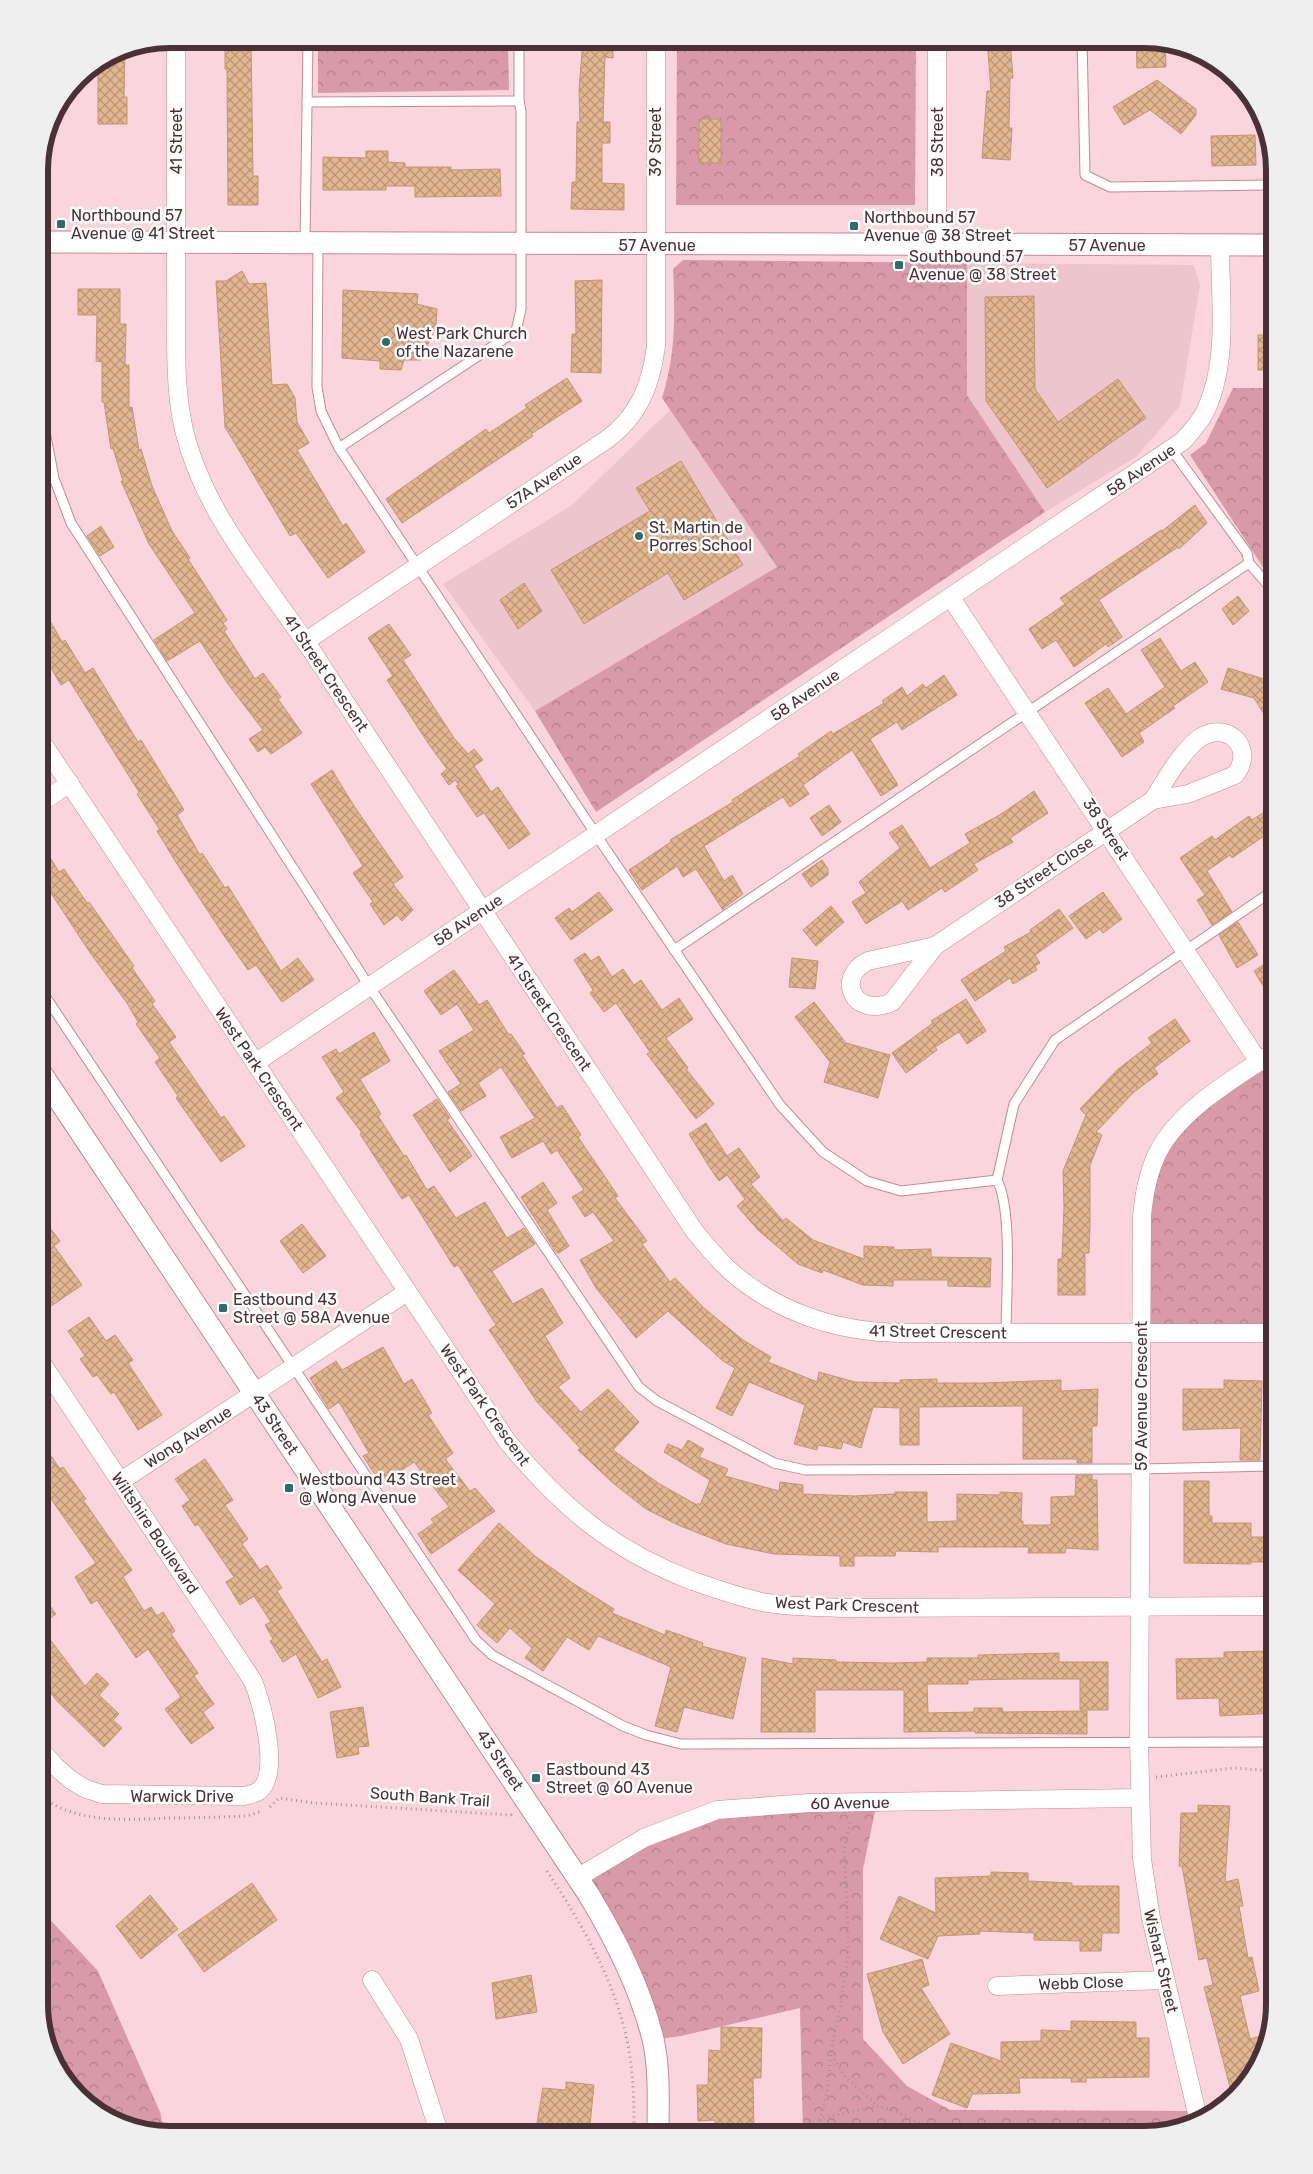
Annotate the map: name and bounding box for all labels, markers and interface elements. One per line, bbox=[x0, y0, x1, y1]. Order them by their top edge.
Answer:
street label: 39 Street bbox=[646, 107, 665, 177]
street label: 38 Street bbox=[928, 107, 947, 177]
street label: 41 Street bbox=[167, 108, 186, 174]
place label: Northbound 57 Avenue @ 41 Street bbox=[71, 206, 215, 243]
place label: Northbound 57 Avenue @ 38 Street bbox=[864, 208, 1011, 245]
marker: Northbound 57 Avenue @ 41 Street bbox=[55, 218, 67, 230]
marker: Northbound 57 Avenue @ 38 Street bbox=[848, 220, 860, 232]
street label: 57 Avenue bbox=[618, 236, 696, 255]
street label: 57 Avenue bbox=[1068, 236, 1146, 255]
place label: Southbound 57 Avenue @ 38 Street bbox=[909, 247, 1056, 284]
marker: Southbound 57 Avenue @ 38 Street bbox=[893, 259, 905, 271]
place label: West Park Church of the Nazarene bbox=[396, 324, 527, 361]
marker: West Park Church of the Nazarene bbox=[380, 336, 392, 348]
street label: 58 Avenue bbox=[1103, 440, 1179, 500]
street label: 57A Avenue bbox=[503, 449, 585, 513]
place label: St. Martin de Porres School bbox=[649, 518, 752, 555]
marker: St. Martin de Porres School bbox=[633, 530, 645, 542]
street label: 41 Street Crescent bbox=[280, 611, 372, 735]
street label: 58 Avenue bbox=[767, 665, 843, 725]
street label: 38 Street bbox=[1079, 794, 1133, 864]
street label: 38 Street Close bbox=[991, 832, 1097, 912]
street label: 58 Avenue bbox=[430, 890, 506, 950]
street label: 41 Street Crescent bbox=[503, 950, 595, 1074]
street label: West Park Crescent bbox=[211, 1004, 307, 1134]
place label: Eastbound 43 Street @ 58A Avenue bbox=[233, 1290, 390, 1327]
marker: Eastbound 43 Street @ 58A Avenue bbox=[217, 1302, 229, 1314]
street label: 41 Street Crescent bbox=[869, 1321, 1007, 1343]
street label: 59 Avenue Crescent bbox=[1132, 1321, 1151, 1471]
street label: West Park Crescent bbox=[436, 1341, 534, 1469]
street label: 43 Street bbox=[248, 1390, 302, 1458]
street label: Wong Avenue bbox=[141, 1402, 235, 1472]
street label: Wiltshire Boulevard bbox=[107, 1469, 203, 1597]
place label: Westbound 43 Street @ Wong Avenue bbox=[299, 1470, 456, 1507]
marker: Westbound 43 Street @ Wong Avenue bbox=[283, 1482, 295, 1494]
street label: West Park Crescent bbox=[775, 1593, 919, 1617]
street label: 43 Street bbox=[473, 1726, 527, 1794]
place label: Eastbound 43 Street @ 60 Avenue bbox=[546, 1760, 693, 1797]
marker: Eastbound 43 Street @ 60 Avenue bbox=[530, 1772, 542, 1784]
street label: South Bank Trail bbox=[369, 1783, 491, 1811]
street label: Warwick Drive bbox=[130, 1787, 234, 1806]
street label: 60 Avenue bbox=[810, 1793, 890, 1813]
street label: Wishart Street bbox=[1140, 1907, 1182, 2015]
street label: Webb Close bbox=[1038, 1972, 1124, 1994]

